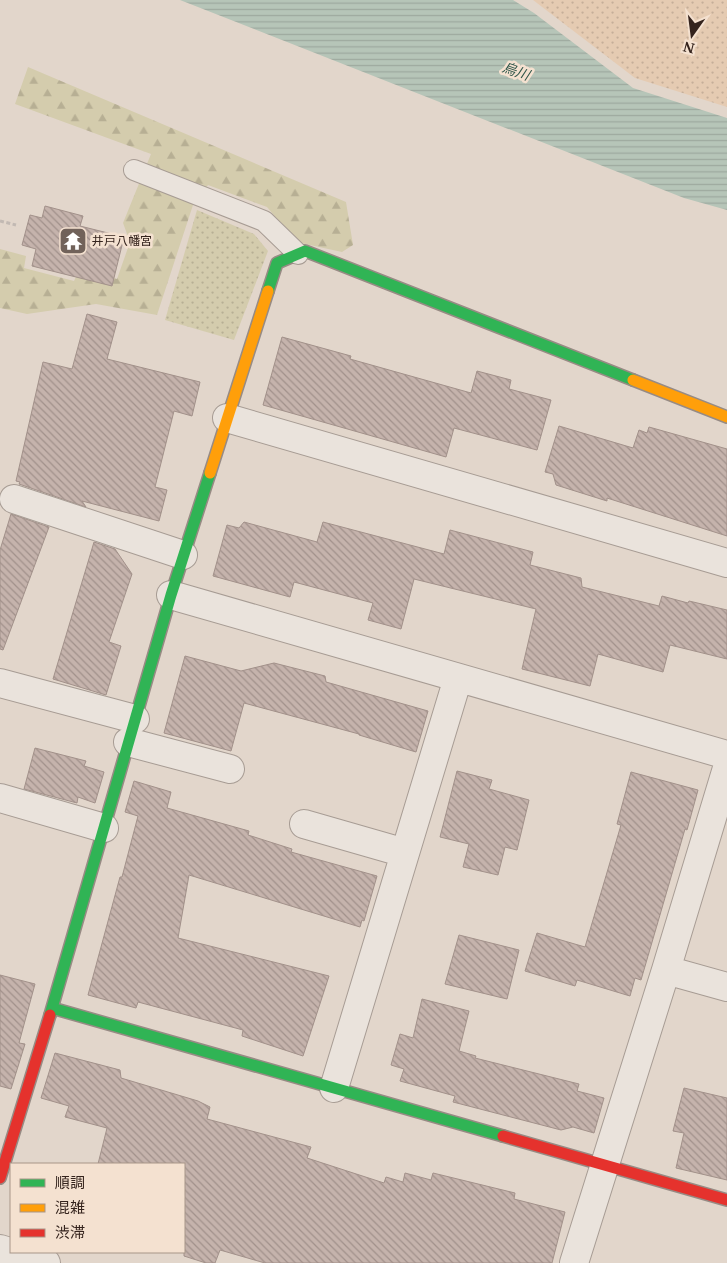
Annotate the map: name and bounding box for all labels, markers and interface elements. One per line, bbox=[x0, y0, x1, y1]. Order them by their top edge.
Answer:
north arrow bbox=[667, 10, 717, 60]
text: N bbox=[681, 38, 696, 59]
water label: 烏川 bbox=[500, 57, 534, 85]
temple icon: 井戸八幡宮 bbox=[58, 226, 88, 256]
place label: 井戸八幡宮 bbox=[92, 232, 152, 249]
legend bbox=[10, 1163, 185, 1253]
text: 順調 bbox=[55, 1172, 85, 1192]
text: 混雑 bbox=[55, 1197, 85, 1217]
text: 渋滞 bbox=[55, 1222, 85, 1242]

